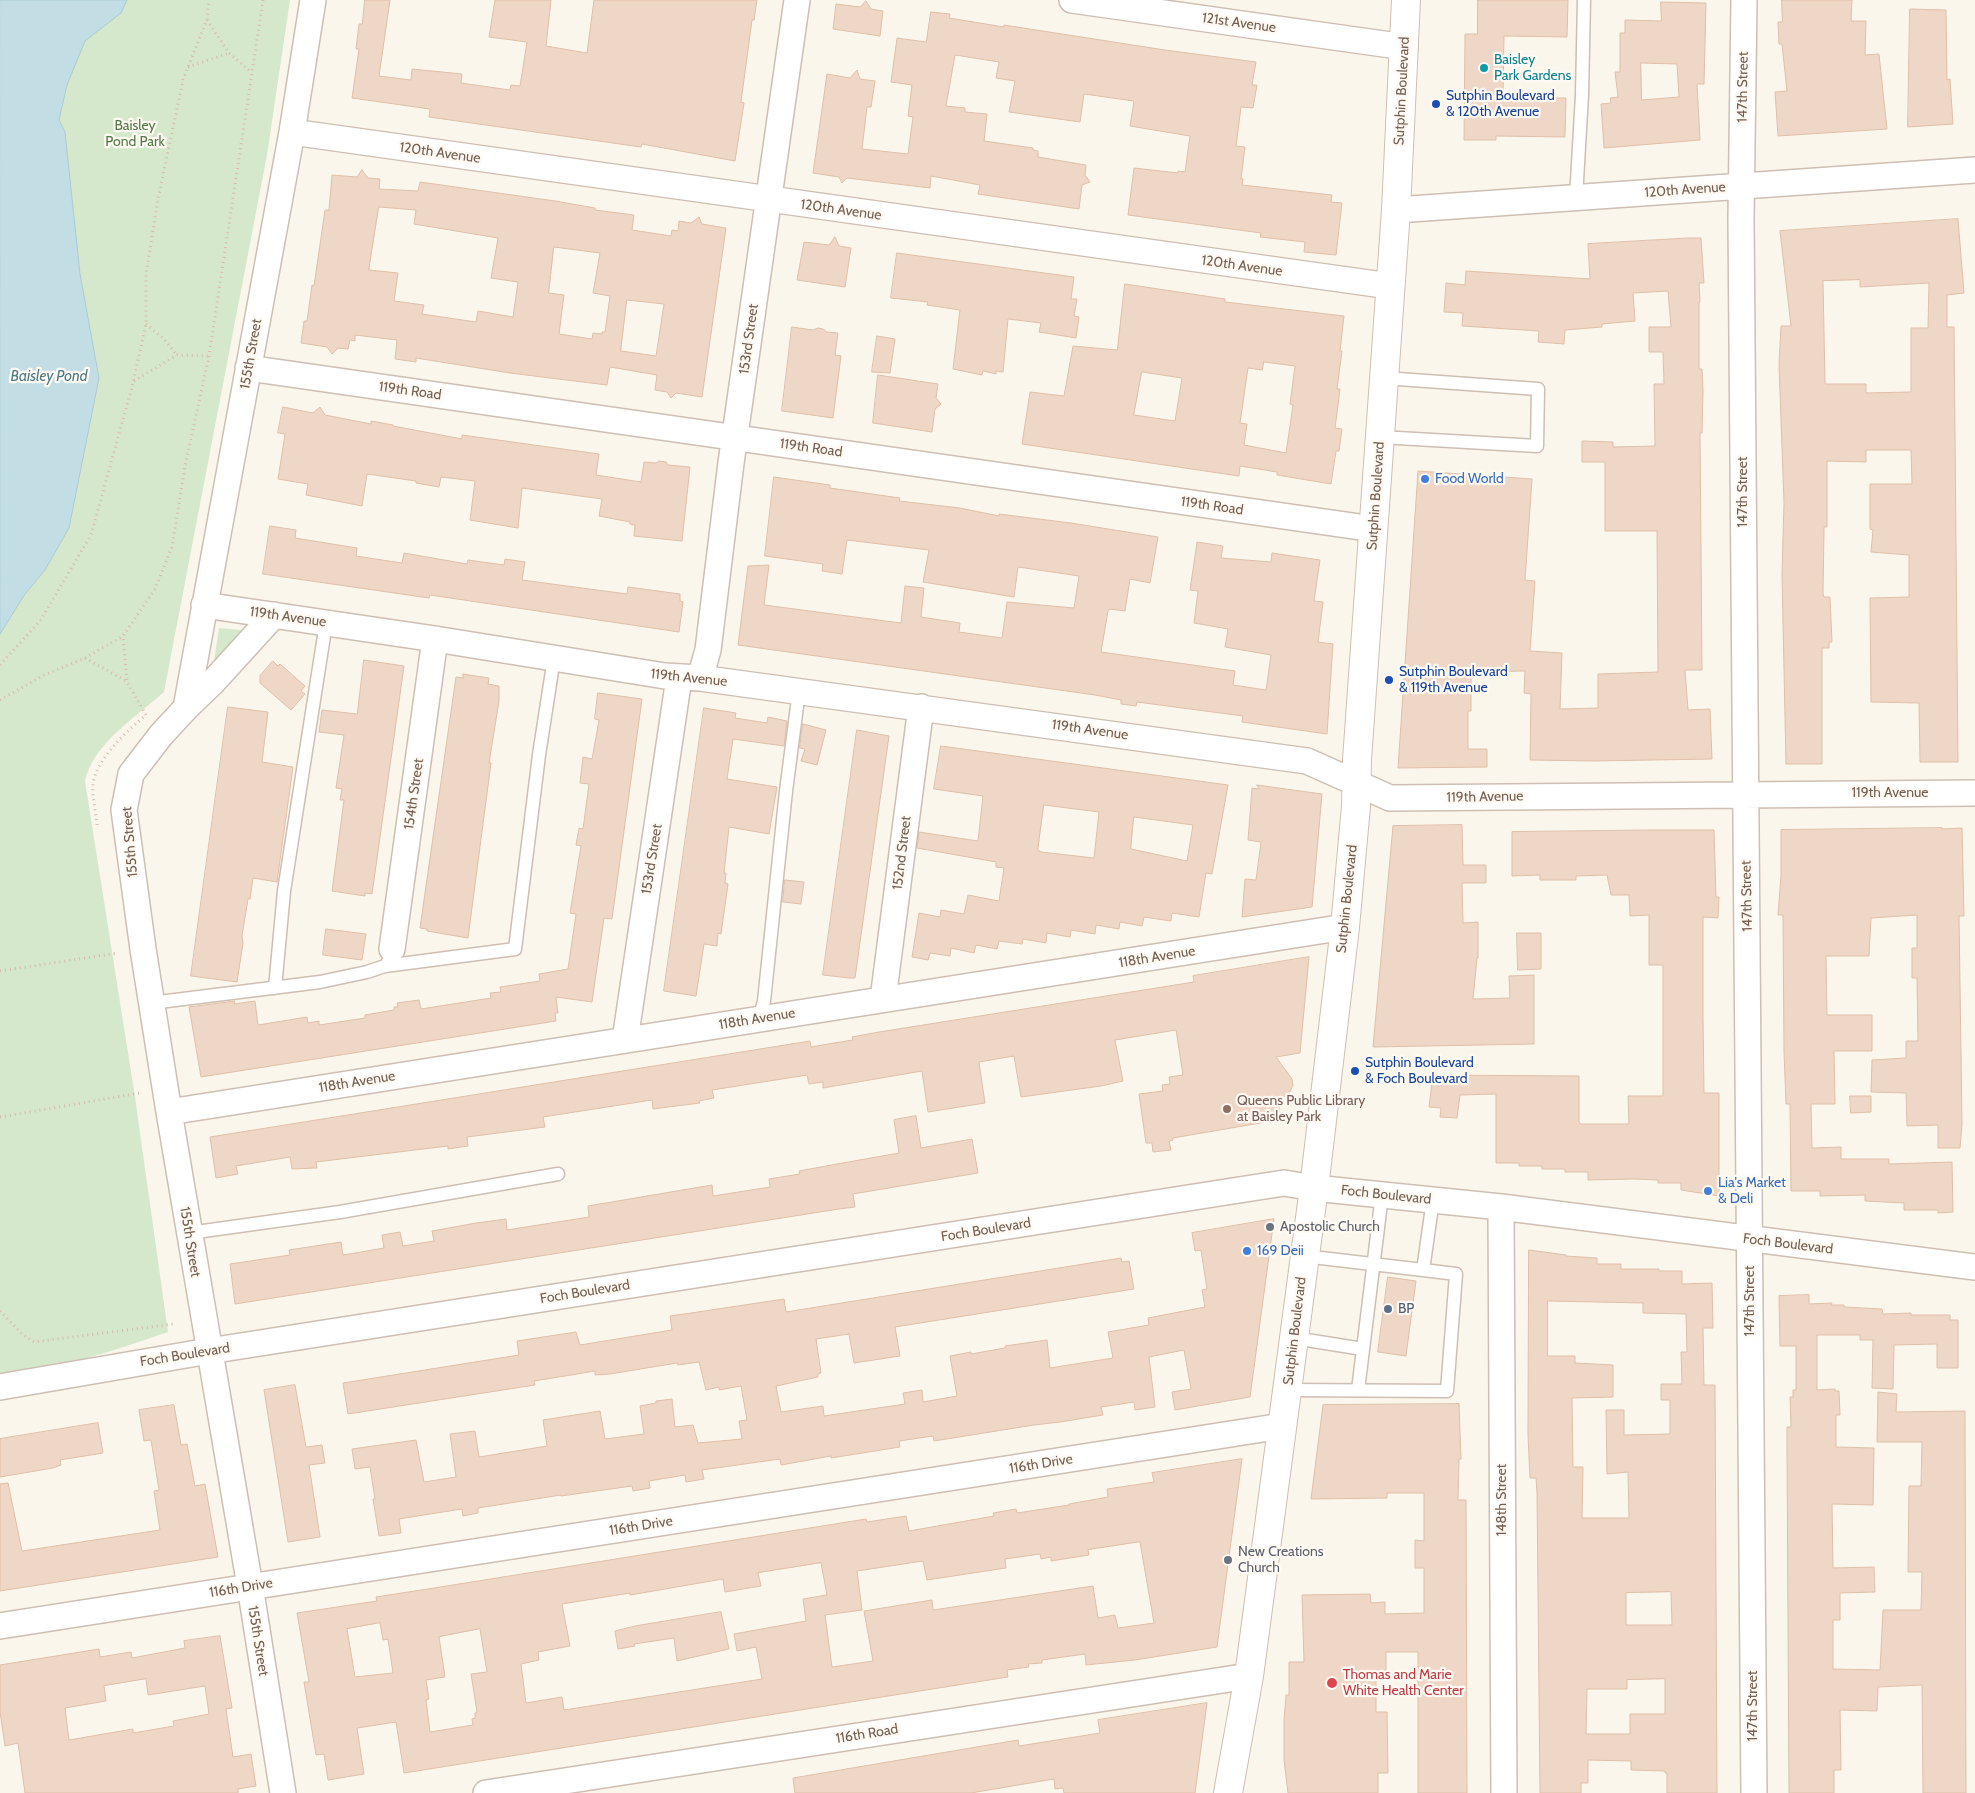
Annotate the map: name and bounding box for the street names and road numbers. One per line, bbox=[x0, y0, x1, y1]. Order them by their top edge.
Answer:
street label: 121st Avenue bbox=[1201, 9, 1277, 37]
street label: Sutphin Boulevard bbox=[1391, 36, 1413, 146]
street label: 147th Street bbox=[1734, 51, 1752, 123]
street label: 120th Avenue bbox=[398, 139, 482, 167]
street label: 120th Avenue bbox=[1644, 179, 1726, 201]
street label: 120th Avenue bbox=[799, 196, 883, 224]
street label: 120th Avenue bbox=[1200, 252, 1284, 280]
street label: 153rd Street bbox=[736, 303, 762, 375]
street label: 155th Street bbox=[237, 318, 265, 390]
street label: 119th Road bbox=[378, 378, 442, 404]
street label: 119th Road bbox=[779, 435, 843, 461]
street label: Sutphin Boulevard bbox=[1364, 441, 1388, 551]
street label: 147th Street bbox=[1735, 456, 1751, 528]
street label: 119th Road bbox=[1180, 493, 1244, 519]
street label: 119th Avenue bbox=[249, 603, 327, 631]
street label: 119th Avenue bbox=[650, 666, 728, 690]
street label: 119th Avenue bbox=[1051, 716, 1129, 744]
street label: 154th Street bbox=[401, 757, 427, 831]
street label: 119th Avenue bbox=[1852, 785, 1928, 801]
street label: 119th Avenue bbox=[1446, 788, 1524, 806]
street label: 155th Street bbox=[119, 806, 141, 878]
street label: 152nd Street bbox=[889, 815, 915, 891]
street label: 153rd Street bbox=[638, 823, 666, 895]
street label: Sutphin Boulevard bbox=[1333, 844, 1361, 954]
street label: 147th Street bbox=[1738, 860, 1756, 932]
street label: 118th Avenue bbox=[1117, 943, 1197, 971]
street label: 118th Avenue bbox=[717, 1005, 797, 1033]
street label: 118th Avenue bbox=[317, 1068, 397, 1096]
street label: Foch Boulevard bbox=[1340, 1182, 1432, 1208]
street label: 155th Street bbox=[176, 1206, 204, 1278]
street label: Foch Boulevard bbox=[940, 1215, 1032, 1245]
street label: Foch Boulevard bbox=[1742, 1230, 1834, 1258]
street label: 147th Street bbox=[1742, 1265, 1758, 1337]
street label: Sutphin Boulevard bbox=[1280, 1276, 1310, 1386]
street label: Foch Boulevard bbox=[539, 1277, 631, 1307]
street label: Foch Boulevard bbox=[139, 1340, 231, 1370]
street label: 116th Drive bbox=[1008, 1451, 1074, 1477]
street label: 148th Street bbox=[1494, 1464, 1510, 1536]
street label: 116th Drive bbox=[608, 1513, 674, 1539]
street label: 116th Drive bbox=[208, 1575, 274, 1601]
street label: 155th Street bbox=[244, 1605, 272, 1677]
street label: 147th Street bbox=[1745, 1670, 1761, 1742]
street label: 116th Road bbox=[835, 1721, 899, 1747]

